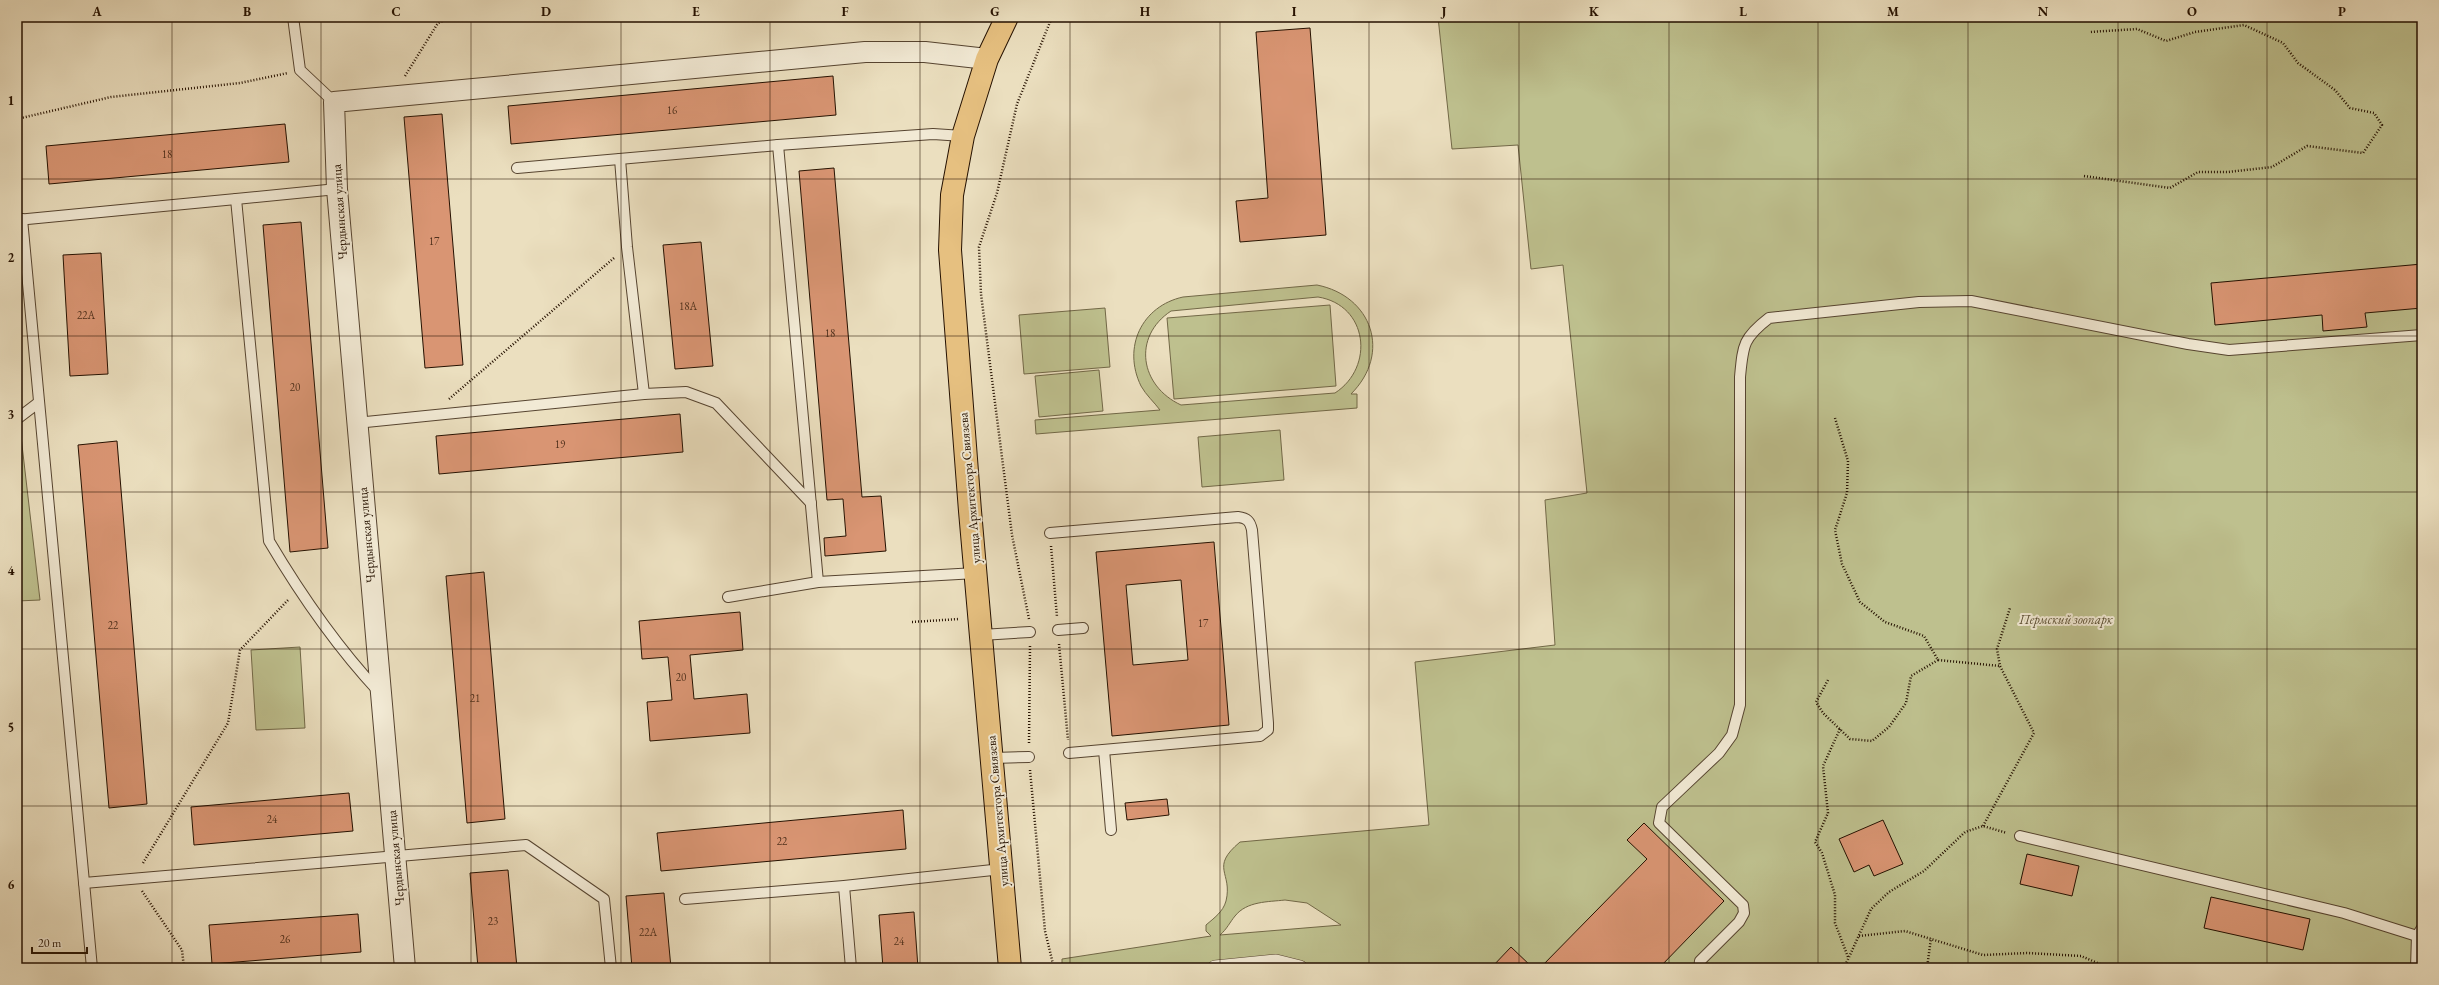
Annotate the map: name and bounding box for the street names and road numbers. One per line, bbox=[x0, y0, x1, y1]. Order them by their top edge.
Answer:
street label: Чердынская улица bbox=[328, 163, 351, 260]
street label: улица Архитектора Свиязева bbox=[954, 411, 985, 564]
street label: Чердынская улица bbox=[354, 486, 379, 584]
street label: улица Архитектора Свиязева bbox=[982, 734, 1013, 887]
street label: Чердынская улица bbox=[383, 809, 408, 907]

